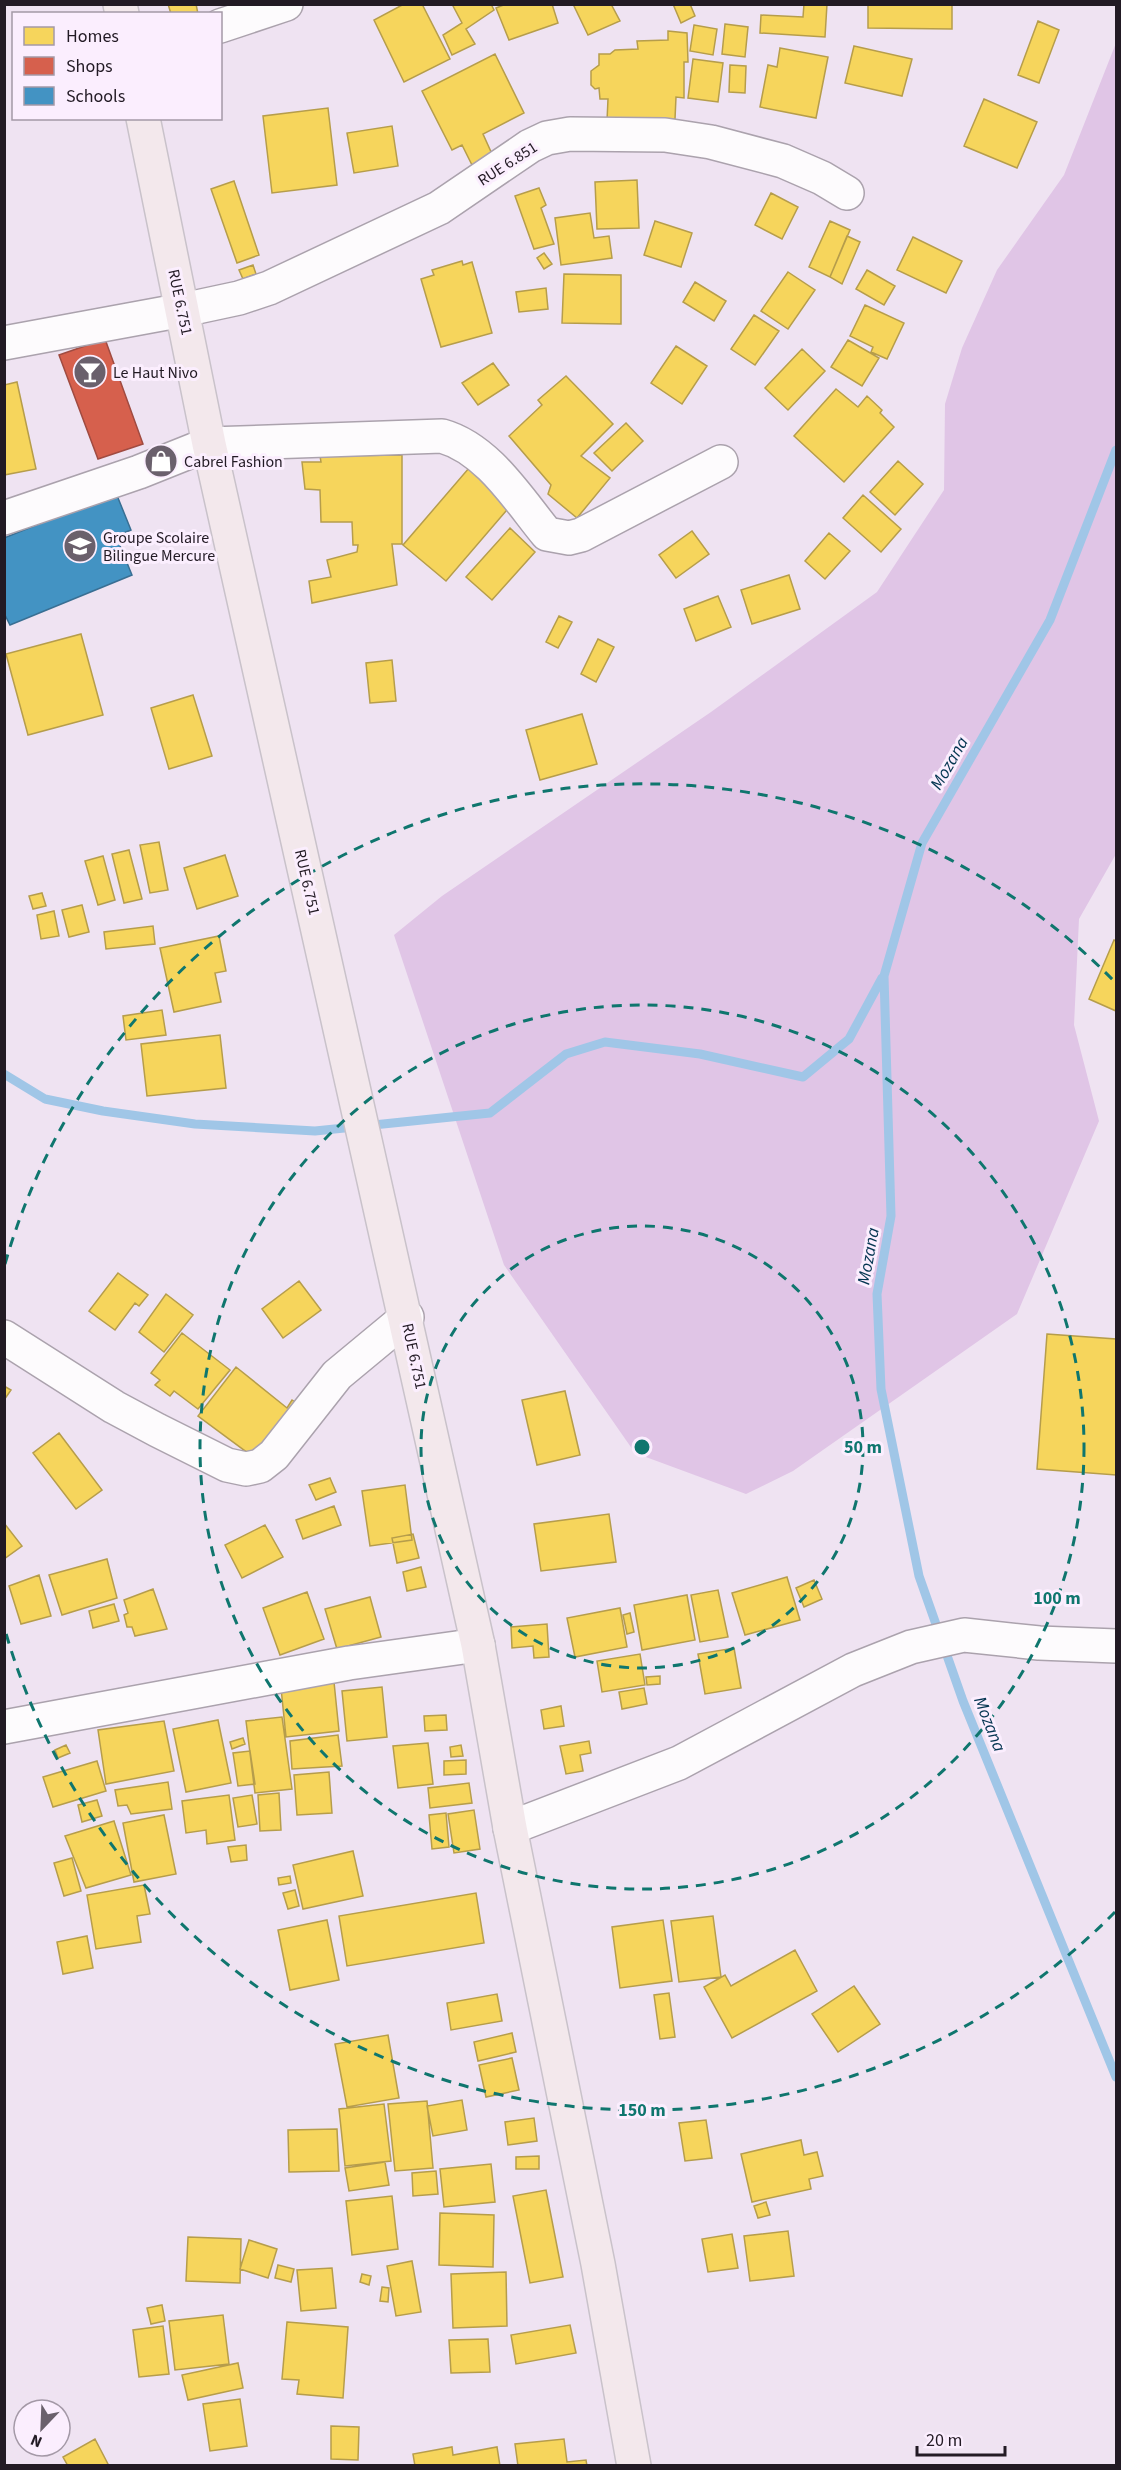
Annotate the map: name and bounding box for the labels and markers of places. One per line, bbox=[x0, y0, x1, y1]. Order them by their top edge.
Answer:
bar icon: Le Haut Nivo bbox=[72, 354, 108, 390]
place label: Le Haut Nivo bbox=[113, 362, 198, 384]
shop icon: Cabrel Fashion bbox=[143, 443, 179, 479]
place label: Cabrel Fashion bbox=[184, 451, 283, 473]
place label: Groupe Scolaire Bilingue Mercure bbox=[103, 527, 215, 567]
school or university icon: Groupe Scolaire Bilingue Mercure bbox=[62, 528, 98, 564]
centre of rings bbox=[632, 1437, 652, 1457]

